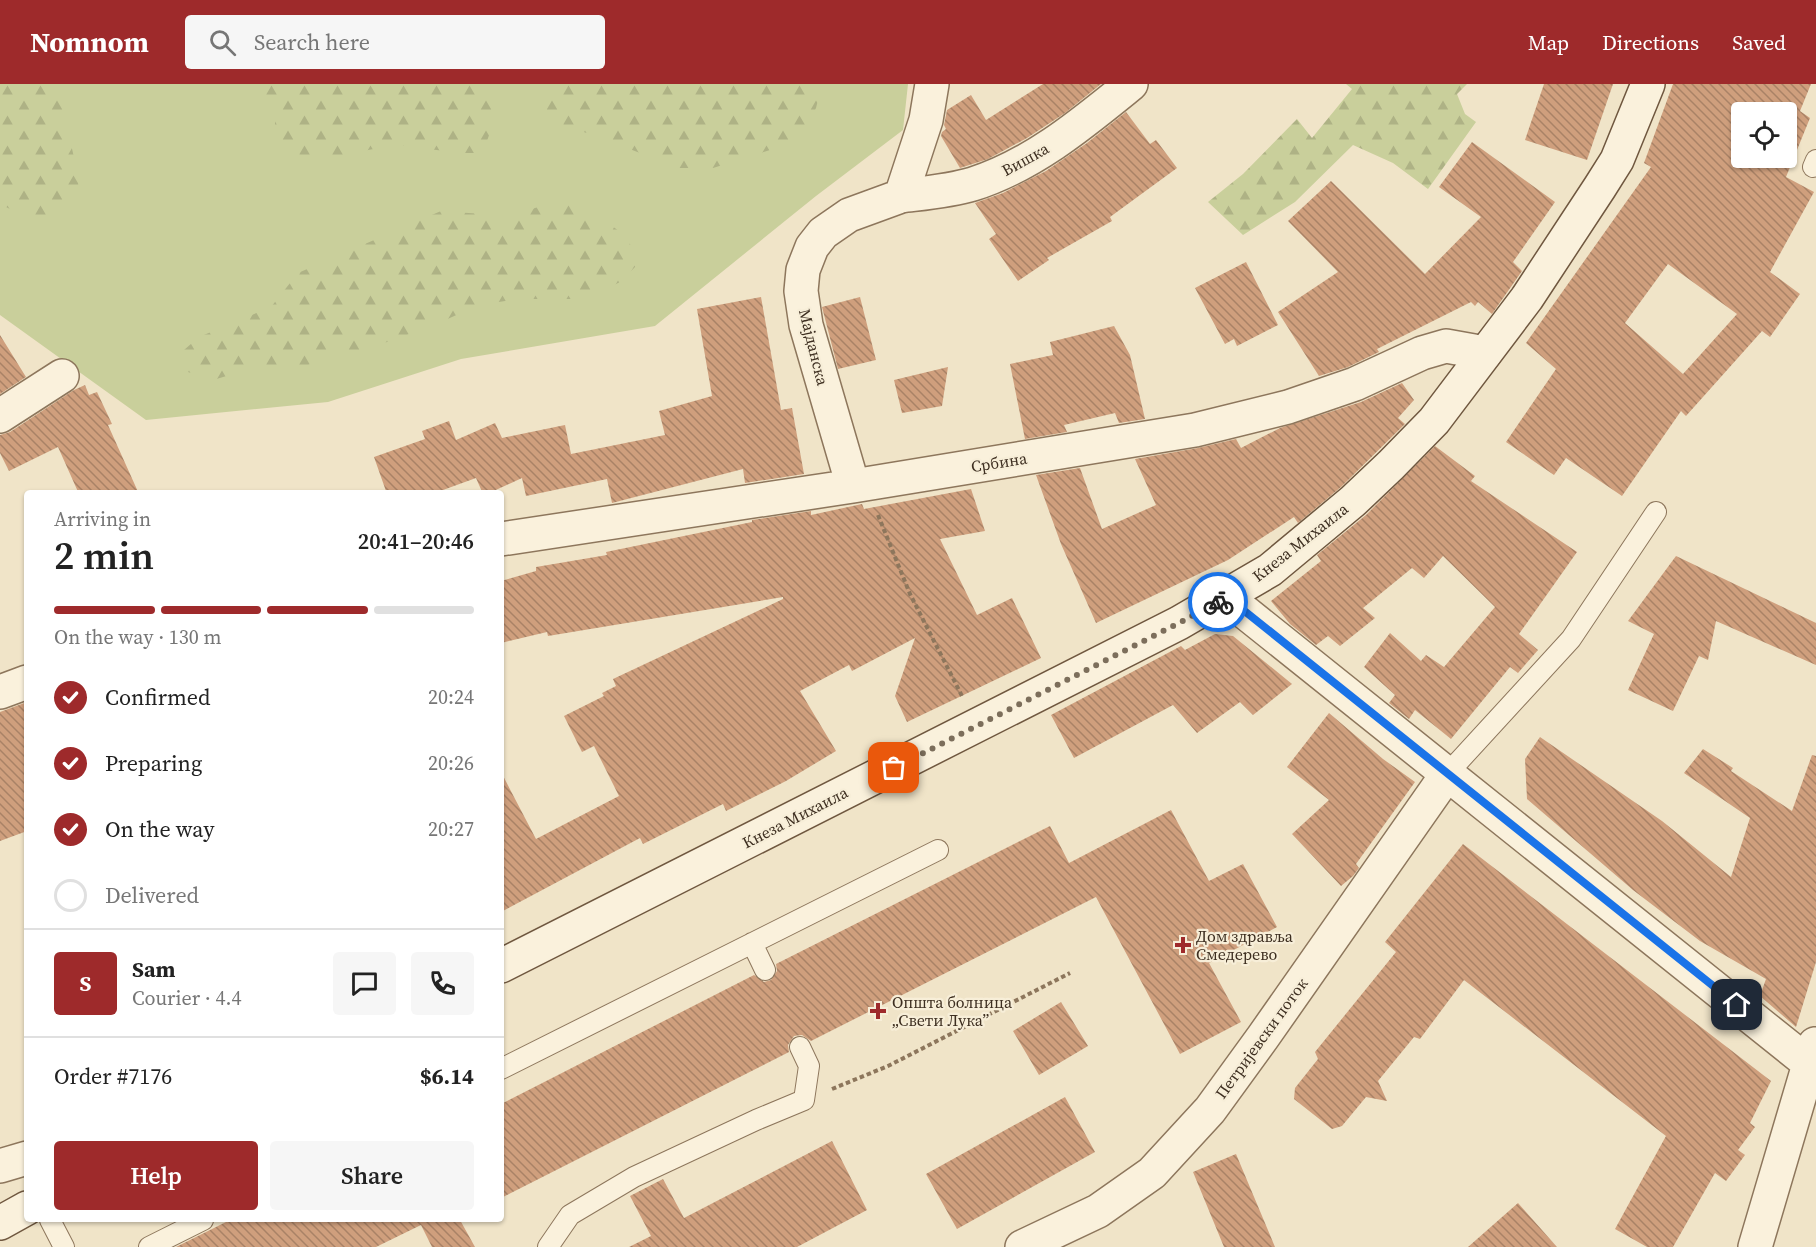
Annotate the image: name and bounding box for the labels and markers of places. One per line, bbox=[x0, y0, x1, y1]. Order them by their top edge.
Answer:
pin bbox=[868, 742, 919, 793]
place label: Дом здравља Смедерево bbox=[1196, 925, 1294, 965]
marker: Дом здравља Смедерево bbox=[1174, 936, 1192, 954]
pin bbox=[1711, 979, 1762, 1030]
place label: Општа болница „Свети Лука” bbox=[892, 991, 1013, 1031]
marker: Општа болница „Свети Лука” bbox=[869, 1002, 887, 1020]

